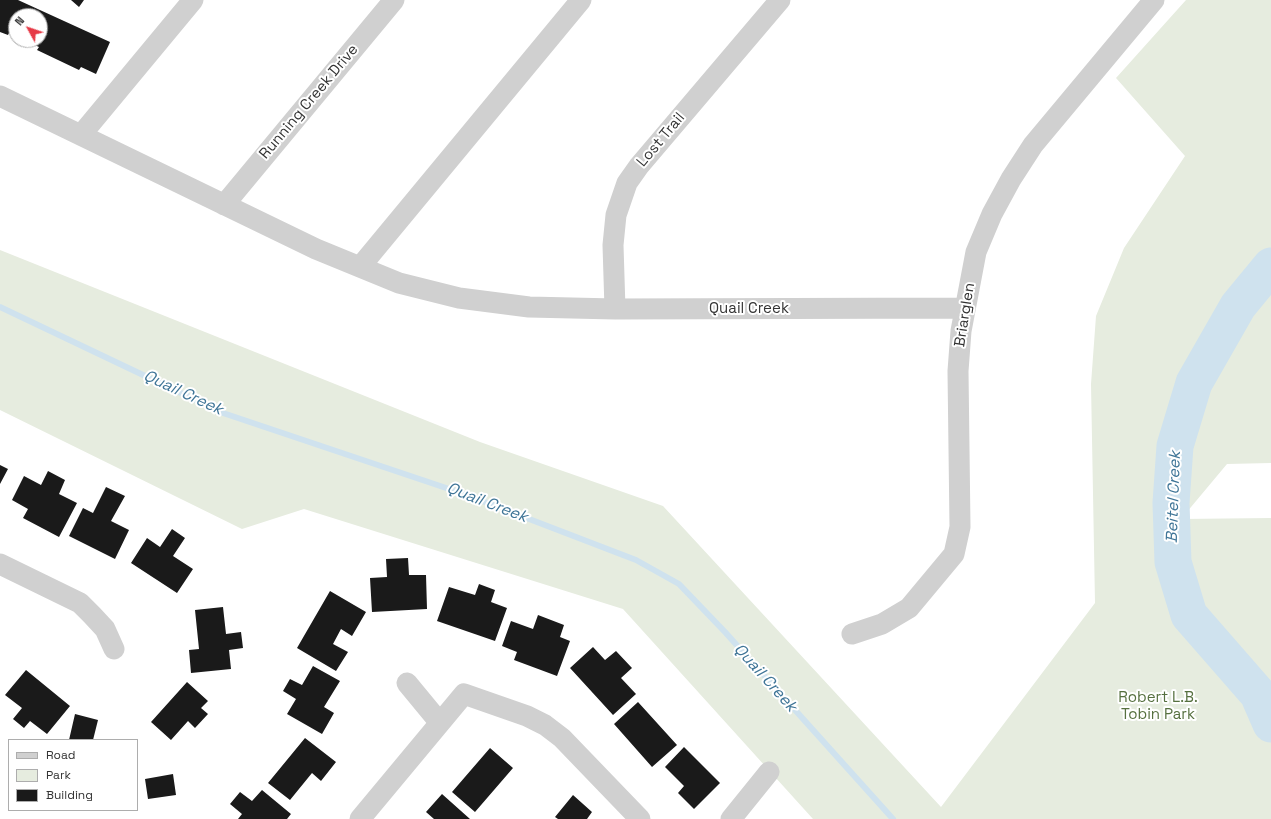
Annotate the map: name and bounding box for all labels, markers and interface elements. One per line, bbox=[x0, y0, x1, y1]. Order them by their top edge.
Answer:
north arrow bbox=[8, 8, 48, 48]
text: N bbox=[12, 14, 27, 28]
street label: Running Creek Drive bbox=[256, 41, 362, 163]
street label: Lost Trail bbox=[633, 109, 689, 171]
street label: Briarglen bbox=[951, 282, 979, 348]
street label: Quail Creek bbox=[709, 300, 789, 318]
water label: Quail Creek bbox=[140, 366, 226, 420]
water label: Beitel Creek bbox=[1163, 451, 1185, 543]
water label: Quail Creek bbox=[444, 479, 530, 527]
water label: Quail Creek bbox=[729, 640, 801, 716]
park label: Robert L.B. Tobin Park bbox=[1118, 689, 1198, 724]
legend bbox=[8, 739, 138, 811]
text: Road bbox=[46, 747, 75, 763]
text: Park bbox=[46, 767, 71, 783]
text: Building bbox=[46, 787, 93, 803]

